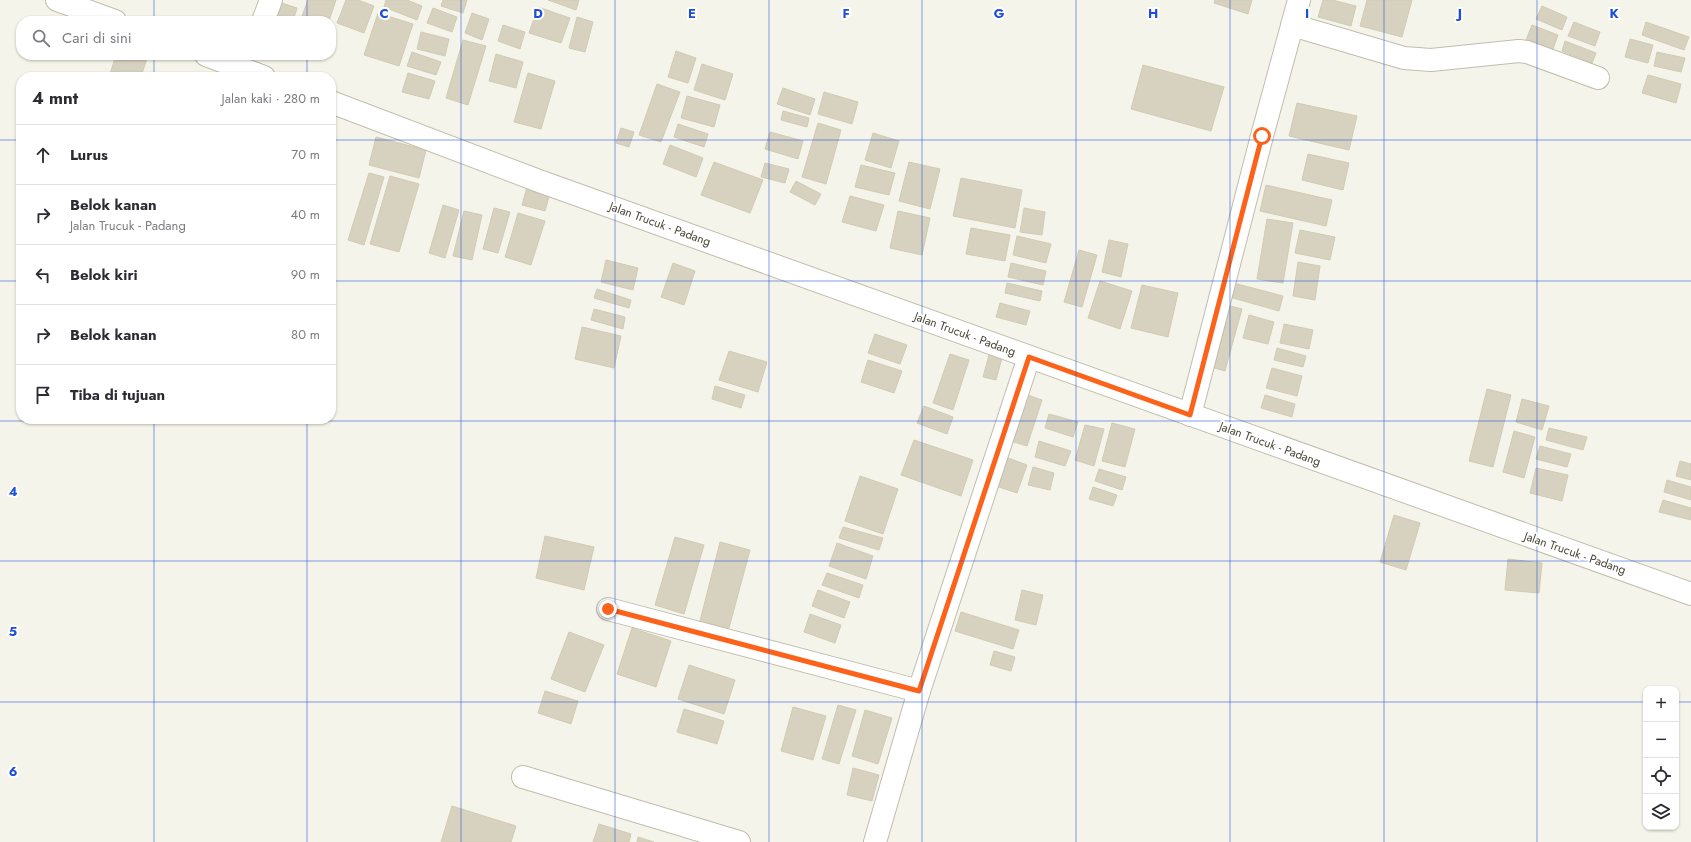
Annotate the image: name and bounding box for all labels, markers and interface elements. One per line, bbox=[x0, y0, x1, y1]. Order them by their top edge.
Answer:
text: C bbox=[379, 4, 389, 23]
text: D bbox=[533, 4, 543, 23]
text: E bbox=[688, 4, 696, 23]
text: F bbox=[842, 4, 850, 23]
text: G bbox=[994, 4, 1005, 23]
text: H bbox=[1148, 4, 1158, 23]
text: I bbox=[1305, 4, 1309, 23]
text: J bbox=[1455, 4, 1462, 23]
text: K bbox=[1609, 4, 1619, 23]
search box bbox=[16, 16, 336, 60]
icon: search bbox=[30, 27, 52, 49]
text: Cari di sini bbox=[62, 27, 132, 49]
text: 4 mnt bbox=[32, 86, 78, 110]
text: Jalan kaki · 280 m bbox=[222, 89, 320, 108]
route start bbox=[1253, 127, 1271, 145]
icon: ahead bbox=[32, 144, 54, 166]
text: Lurus bbox=[70, 144, 108, 166]
text: 70 m bbox=[291, 145, 320, 164]
text: Belok kanan bbox=[70, 194, 157, 216]
street label: Jalan Trucuk - Padang bbox=[605, 197, 713, 251]
icon: right bbox=[32, 204, 54, 226]
text: 40 m bbox=[291, 205, 320, 224]
text: Jalan Trucuk - Padang bbox=[70, 216, 186, 235]
icon: left bbox=[32, 264, 54, 286]
text: Belok kiri bbox=[70, 264, 138, 286]
text: 90 m bbox=[291, 265, 320, 284]
street label: Jalan Trucuk - Padang bbox=[910, 307, 1018, 361]
icon: right bbox=[32, 324, 54, 346]
text: Belok kanan bbox=[70, 324, 157, 346]
text: 80 m bbox=[291, 325, 320, 344]
icon: arrive bbox=[32, 384, 54, 406]
text: Tiba di tujuan bbox=[70, 384, 165, 406]
street label: Jalan Trucuk - Padang bbox=[1215, 417, 1323, 471]
text: 4 bbox=[8, 482, 18, 501]
street label: Jalan Trucuk - Padang bbox=[1520, 526, 1628, 579]
route end bbox=[599, 600, 617, 618]
text: 5 bbox=[9, 622, 17, 641]
map controls bbox=[1643, 686, 1679, 830]
button: + bbox=[1643, 686, 1679, 722]
button: − bbox=[1643, 722, 1679, 758]
button: locate bbox=[1643, 758, 1679, 794]
text: 6 bbox=[9, 762, 18, 781]
button: layers bbox=[1643, 794, 1679, 830]

